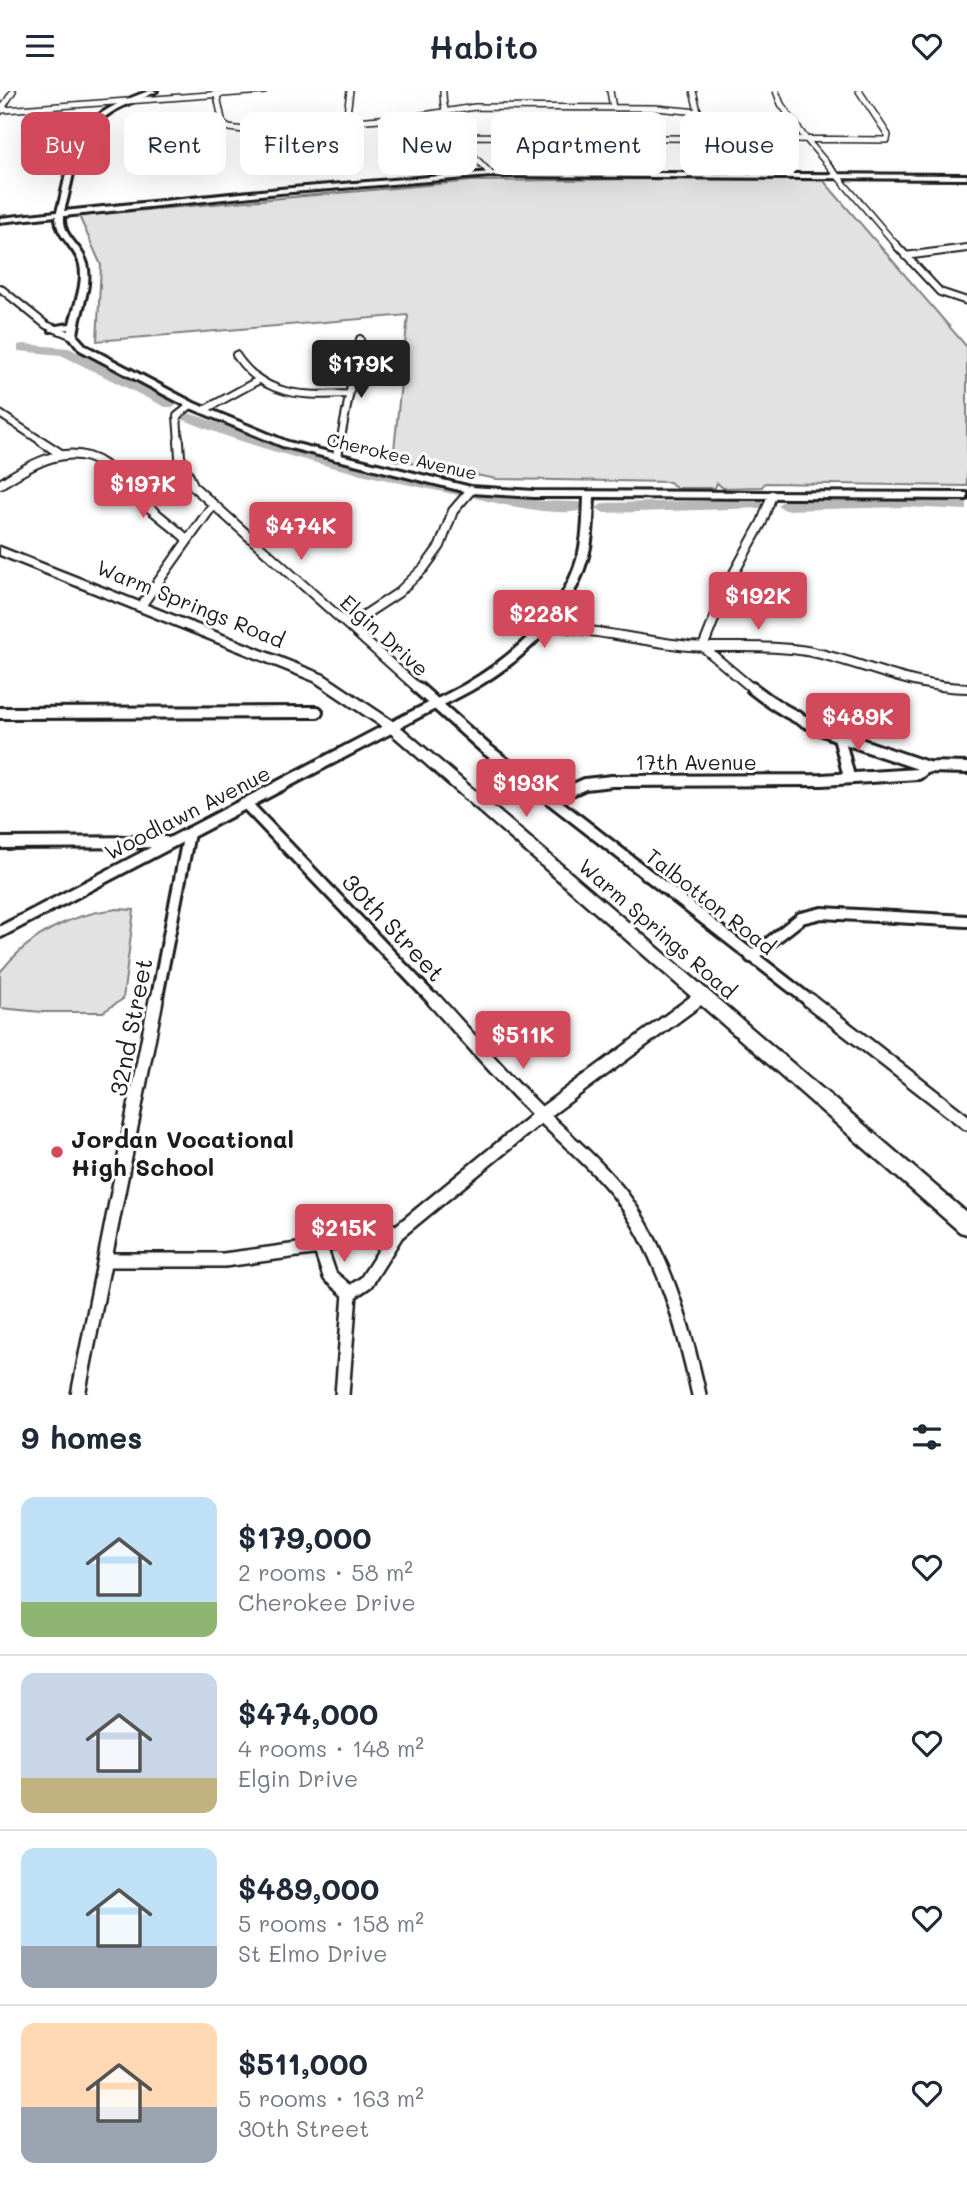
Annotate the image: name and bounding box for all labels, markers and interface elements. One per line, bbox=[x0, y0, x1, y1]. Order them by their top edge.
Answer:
text: Habito bbox=[429, 25, 538, 67]
icon: menu bbox=[21, 27, 59, 65]
icon: heart bbox=[908, 27, 946, 65]
chip: Buy bbox=[21, 112, 110, 175]
chip: Rent bbox=[124, 112, 226, 175]
chip: Filters bbox=[240, 112, 364, 175]
chip: New bbox=[378, 112, 477, 175]
chip: Apartment bbox=[491, 112, 666, 175]
chip: House bbox=[680, 112, 799, 175]
pin: $179K bbox=[312, 341, 410, 400]
text: $179K bbox=[328, 348, 394, 378]
street label: Cherokee Avenue bbox=[324, 427, 480, 485]
pin: $197K bbox=[94, 461, 192, 520]
text: $197K bbox=[110, 468, 176, 498]
pin: $474K bbox=[252, 503, 350, 562]
text: $474K bbox=[265, 510, 337, 540]
street label: Warm Springs Road bbox=[93, 553, 289, 653]
pin: $192K bbox=[709, 573, 807, 632]
text: $192K bbox=[725, 580, 791, 610]
street label: Elgin Drive bbox=[335, 588, 435, 682]
pin: $228K bbox=[495, 591, 593, 650]
text: $228K bbox=[509, 598, 579, 628]
pin: $489K bbox=[809, 693, 907, 753]
text: $489K bbox=[822, 701, 894, 731]
street label: 17th Avenue bbox=[635, 748, 757, 775]
street label: Woodlawn Avenue bbox=[100, 759, 274, 865]
pin: $193K bbox=[477, 759, 575, 819]
text: $193K bbox=[492, 767, 560, 797]
street label: Talbotton Road bbox=[641, 842, 781, 960]
street label: Warm Springs Road bbox=[574, 852, 742, 1004]
street label: 30th Street bbox=[336, 866, 452, 988]
street label: 32nd Street bbox=[101, 955, 159, 1099]
pin: $511K bbox=[474, 1011, 572, 1071]
text: $511K bbox=[491, 1019, 555, 1049]
place label: Jordan Vocational High School bbox=[71, 1123, 294, 1182]
marker: Jordan Vocational High School bbox=[49, 1144, 65, 1160]
pin: $215K bbox=[295, 1205, 393, 1264]
text: $215K bbox=[311, 1212, 377, 1242]
text: 9 homes bbox=[21, 1417, 142, 1457]
icon: filters bbox=[908, 1418, 946, 1456]
text: $179,000 bbox=[238, 1517, 372, 1557]
icon: home bbox=[77, 1525, 161, 1609]
icon: heart bbox=[908, 1548, 946, 1586]
text: 2 rooms · 58 m² bbox=[238, 1557, 413, 1587]
text: Cherokee Drive bbox=[238, 1587, 416, 1617]
text: $474,000 bbox=[238, 1693, 378, 1733]
icon: home bbox=[77, 1701, 161, 1785]
icon: heart bbox=[908, 1724, 946, 1762]
text: 4 rooms · 148 m² bbox=[238, 1733, 424, 1763]
text: Elgin Drive bbox=[238, 1763, 358, 1793]
text: $489,000 bbox=[238, 1868, 379, 1908]
icon: home bbox=[77, 1876, 161, 1960]
icon: heart bbox=[908, 1899, 946, 1937]
text: 5 rooms · 158 m² bbox=[238, 1908, 424, 1938]
text: St Elmo Drive bbox=[238, 1938, 388, 1968]
text: $511,000 bbox=[238, 2043, 368, 2083]
icon: home bbox=[77, 2051, 161, 2135]
icon: heart bbox=[908, 2074, 946, 2112]
text: 5 rooms · 163 m² bbox=[238, 2083, 424, 2113]
text: 30th Street bbox=[238, 2113, 369, 2143]

